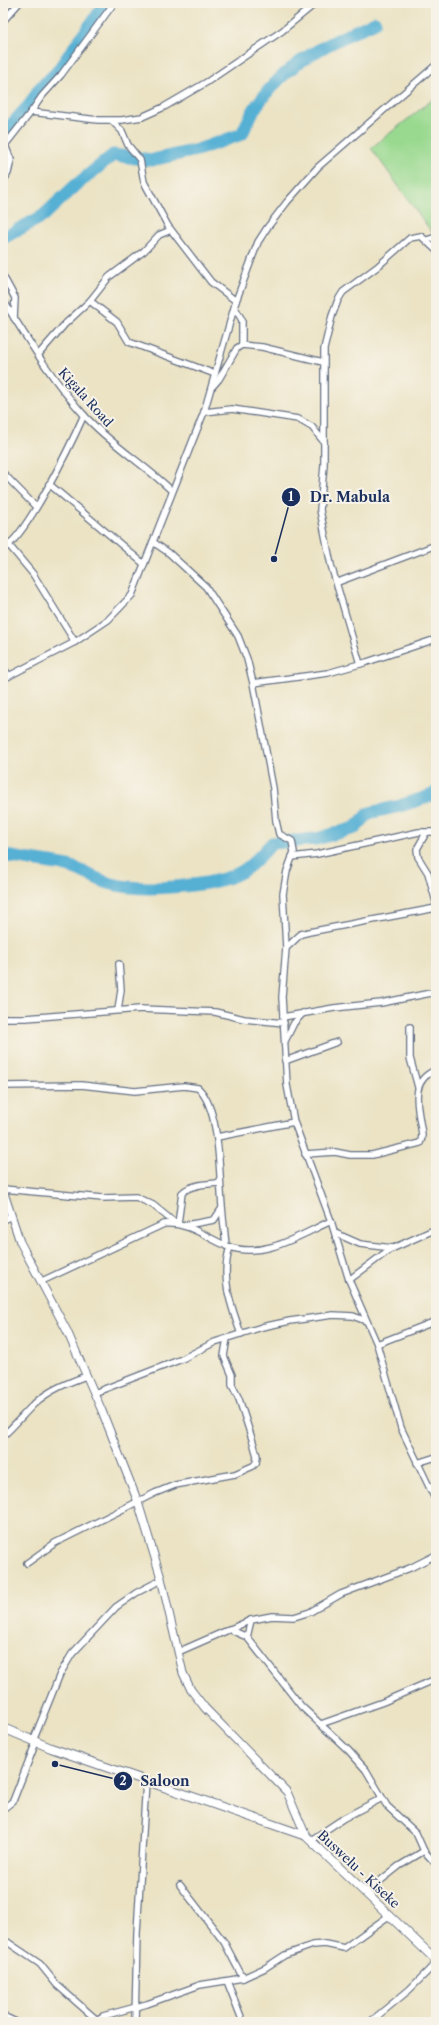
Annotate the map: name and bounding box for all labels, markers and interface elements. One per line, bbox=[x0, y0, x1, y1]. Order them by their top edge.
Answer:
street label: Kigala Road bbox=[55, 364, 117, 430]
callout: Dr. Mabula bbox=[281, 484, 398, 510]
text: Dr. Mabula bbox=[310, 488, 391, 506]
text: 1 bbox=[288, 489, 294, 504]
callout: Saloon bbox=[113, 1768, 198, 1794]
text: Saloon bbox=[140, 1772, 190, 1790]
text: 2 bbox=[119, 1773, 127, 1788]
street label: Buswelu - Kiseke bbox=[315, 1827, 403, 1911]

